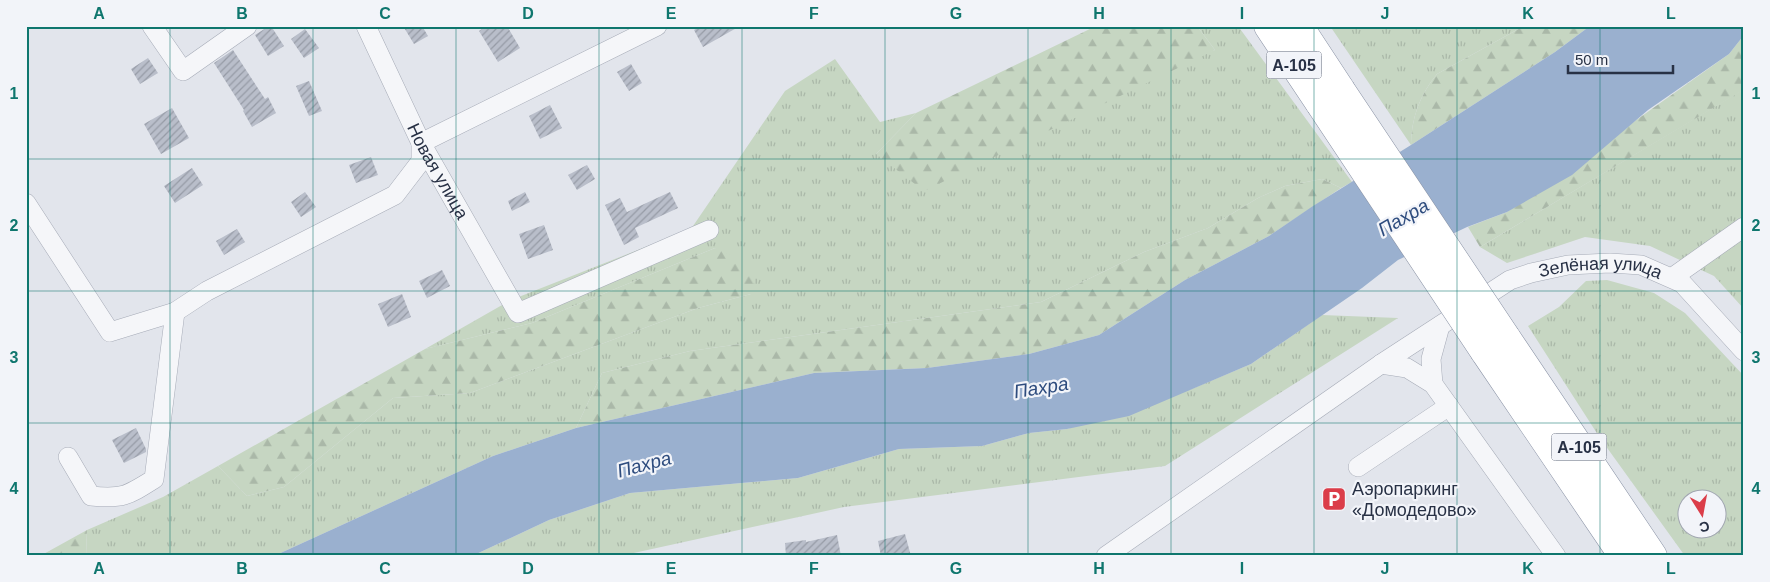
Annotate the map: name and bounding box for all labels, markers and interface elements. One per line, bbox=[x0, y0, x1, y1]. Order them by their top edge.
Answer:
text: A bbox=[93, 5, 105, 22]
text: B bbox=[236, 5, 248, 22]
text: C bbox=[379, 5, 391, 22]
text: D bbox=[522, 5, 534, 22]
text: E bbox=[666, 5, 677, 22]
text: F bbox=[809, 5, 819, 22]
text: G bbox=[950, 5, 962, 22]
text: H bbox=[1093, 5, 1105, 22]
text: I bbox=[1240, 5, 1244, 22]
text: J bbox=[1381, 5, 1389, 22]
text: K bbox=[1522, 5, 1534, 22]
text: L bbox=[1666, 5, 1676, 22]
scale bar bbox=[1568, 42, 1672, 74]
text: 50 m bbox=[1575, 51, 1608, 68]
road number: А-105 bbox=[1266, 52, 1322, 78]
text: 1 bbox=[10, 85, 19, 102]
text: 1 bbox=[1752, 85, 1761, 102]
street label: Новая улица bbox=[403, 120, 473, 224]
water label: Пахра bbox=[1374, 195, 1432, 240]
text: 2 bbox=[10, 217, 19, 234]
text: 2 bbox=[1752, 217, 1761, 234]
street label: Зелёная улица bbox=[1537, 253, 1666, 283]
text: 3 bbox=[10, 349, 19, 366]
text: 3 bbox=[1752, 349, 1761, 366]
water label: Пахра bbox=[1012, 373, 1070, 402]
road number: А-105 bbox=[1552, 434, 1606, 461]
water label: Пахра bbox=[615, 447, 673, 482]
place label: Аэропаркинг «Домодедово» bbox=[1352, 479, 1476, 520]
text: 4 bbox=[10, 480, 19, 497]
text: 4 bbox=[1752, 480, 1761, 497]
parking icon: Аэропаркинг «Домодедово» bbox=[1321, 486, 1347, 512]
north arrow bbox=[1678, 490, 1728, 540]
text: С bbox=[1698, 518, 1711, 536]
text: A bbox=[93, 560, 105, 577]
text: B bbox=[236, 560, 248, 577]
text: C bbox=[379, 560, 391, 577]
text: D bbox=[522, 560, 534, 577]
text: E bbox=[666, 560, 677, 577]
text: F bbox=[809, 560, 819, 577]
text: G bbox=[950, 560, 962, 577]
text: H bbox=[1093, 560, 1105, 577]
text: I bbox=[1240, 560, 1244, 577]
text: J bbox=[1381, 560, 1389, 577]
text: K bbox=[1522, 560, 1534, 577]
text: L bbox=[1666, 560, 1676, 577]

